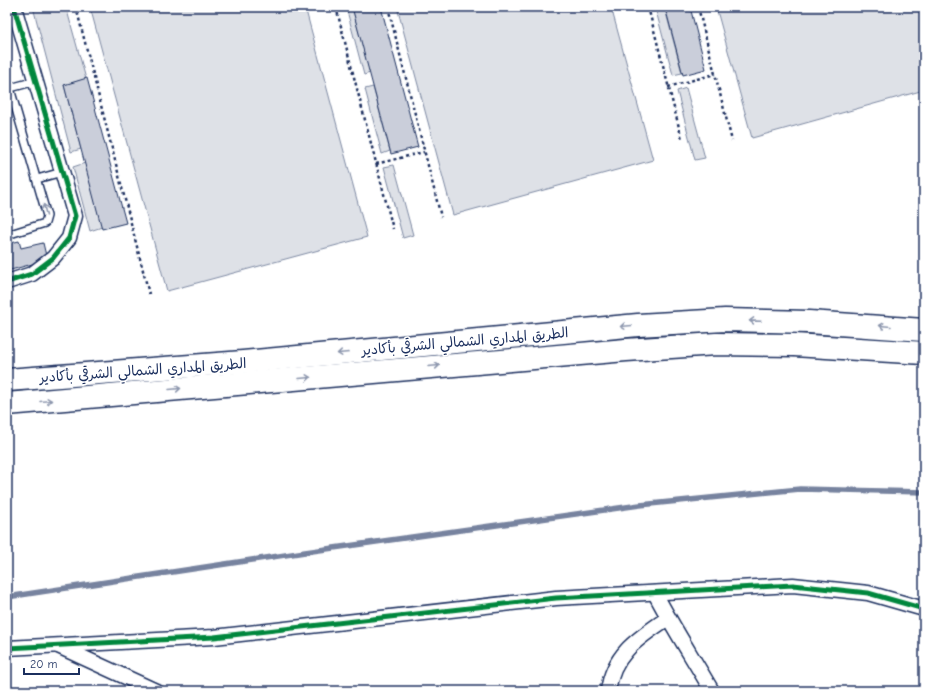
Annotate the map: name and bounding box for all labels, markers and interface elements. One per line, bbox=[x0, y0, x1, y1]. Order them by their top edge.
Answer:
one-way arrow bbox=[41, 204, 48, 217]
one-way arrow bbox=[749, 317, 762, 324]
one-way arrow bbox=[620, 322, 633, 330]
one-way arrow bbox=[879, 323, 892, 330]
street label: الطريق المداري الشمالي الشرقي بأكادير bbox=[360, 324, 569, 363]
one-way arrow bbox=[337, 349, 350, 357]
street label: الطريق المداري الشمالي الشرقي بأكادير bbox=[38, 355, 247, 390]
one-way arrow bbox=[427, 363, 440, 370]
one-way arrow bbox=[298, 374, 311, 381]
one-way arrow bbox=[168, 385, 181, 393]
one-way arrow bbox=[39, 397, 52, 404]
scale bar bbox=[24, 650, 79, 676]
text: 20 m bbox=[30, 657, 58, 671]

